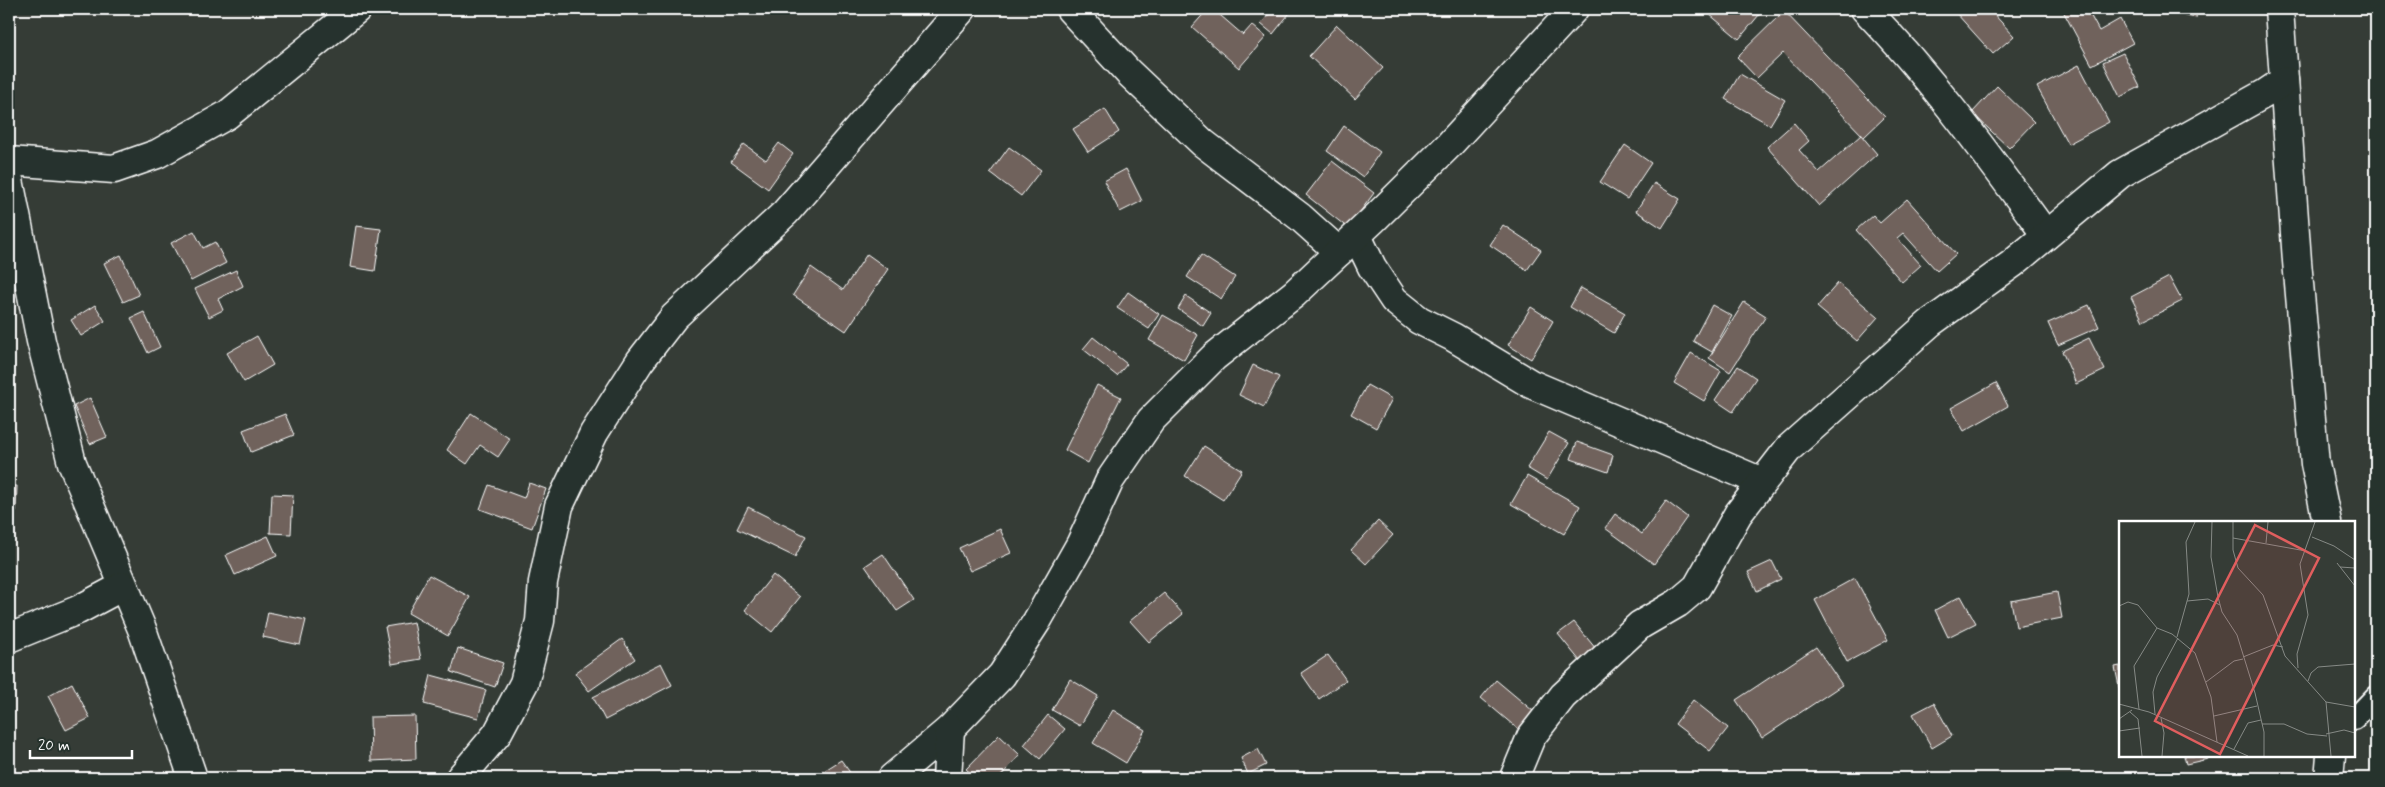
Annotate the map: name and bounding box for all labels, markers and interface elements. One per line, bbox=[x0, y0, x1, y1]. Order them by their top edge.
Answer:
inset map bbox=[2119, 521, 2355, 757]
scale bar bbox=[30, 727, 132, 759]
text: 20 m bbox=[38, 736, 70, 756]

